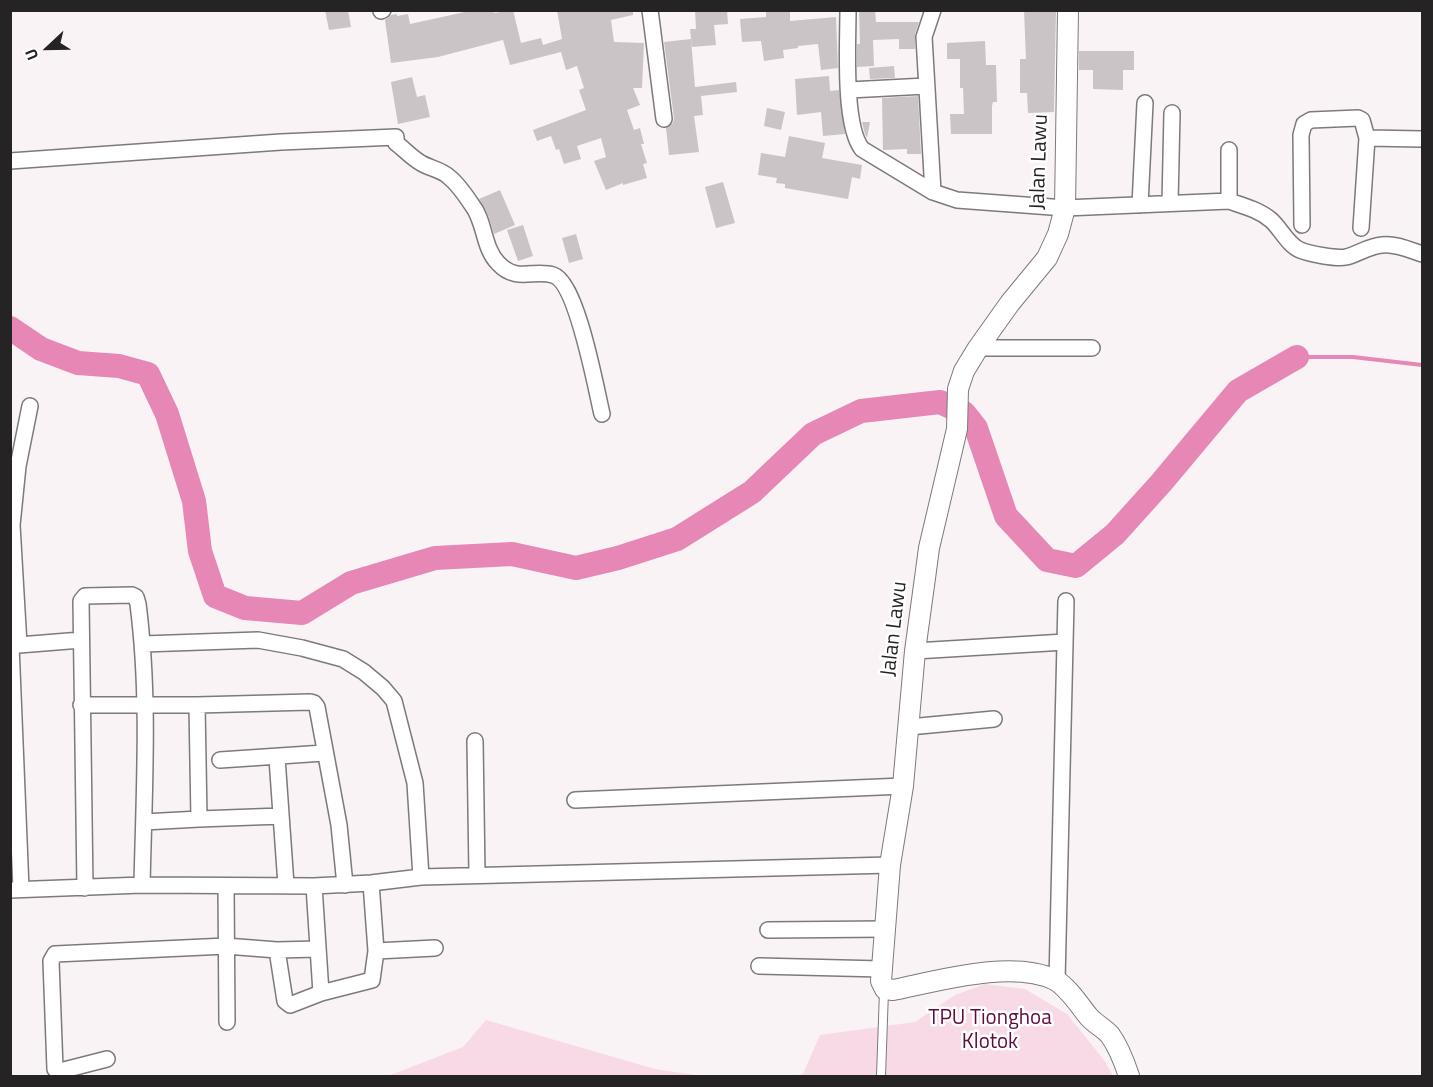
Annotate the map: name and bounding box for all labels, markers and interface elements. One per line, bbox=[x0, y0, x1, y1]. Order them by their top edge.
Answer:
north arrow bbox=[18, 18, 78, 78]
text: U bbox=[18, 45, 44, 64]
street label: Jalan Lawu bbox=[1026, 114, 1054, 210]
street label: Jalan Lawu bbox=[877, 580, 913, 678]
park label: TPU Tionghoa Klotok bbox=[928, 1006, 1052, 1056]

